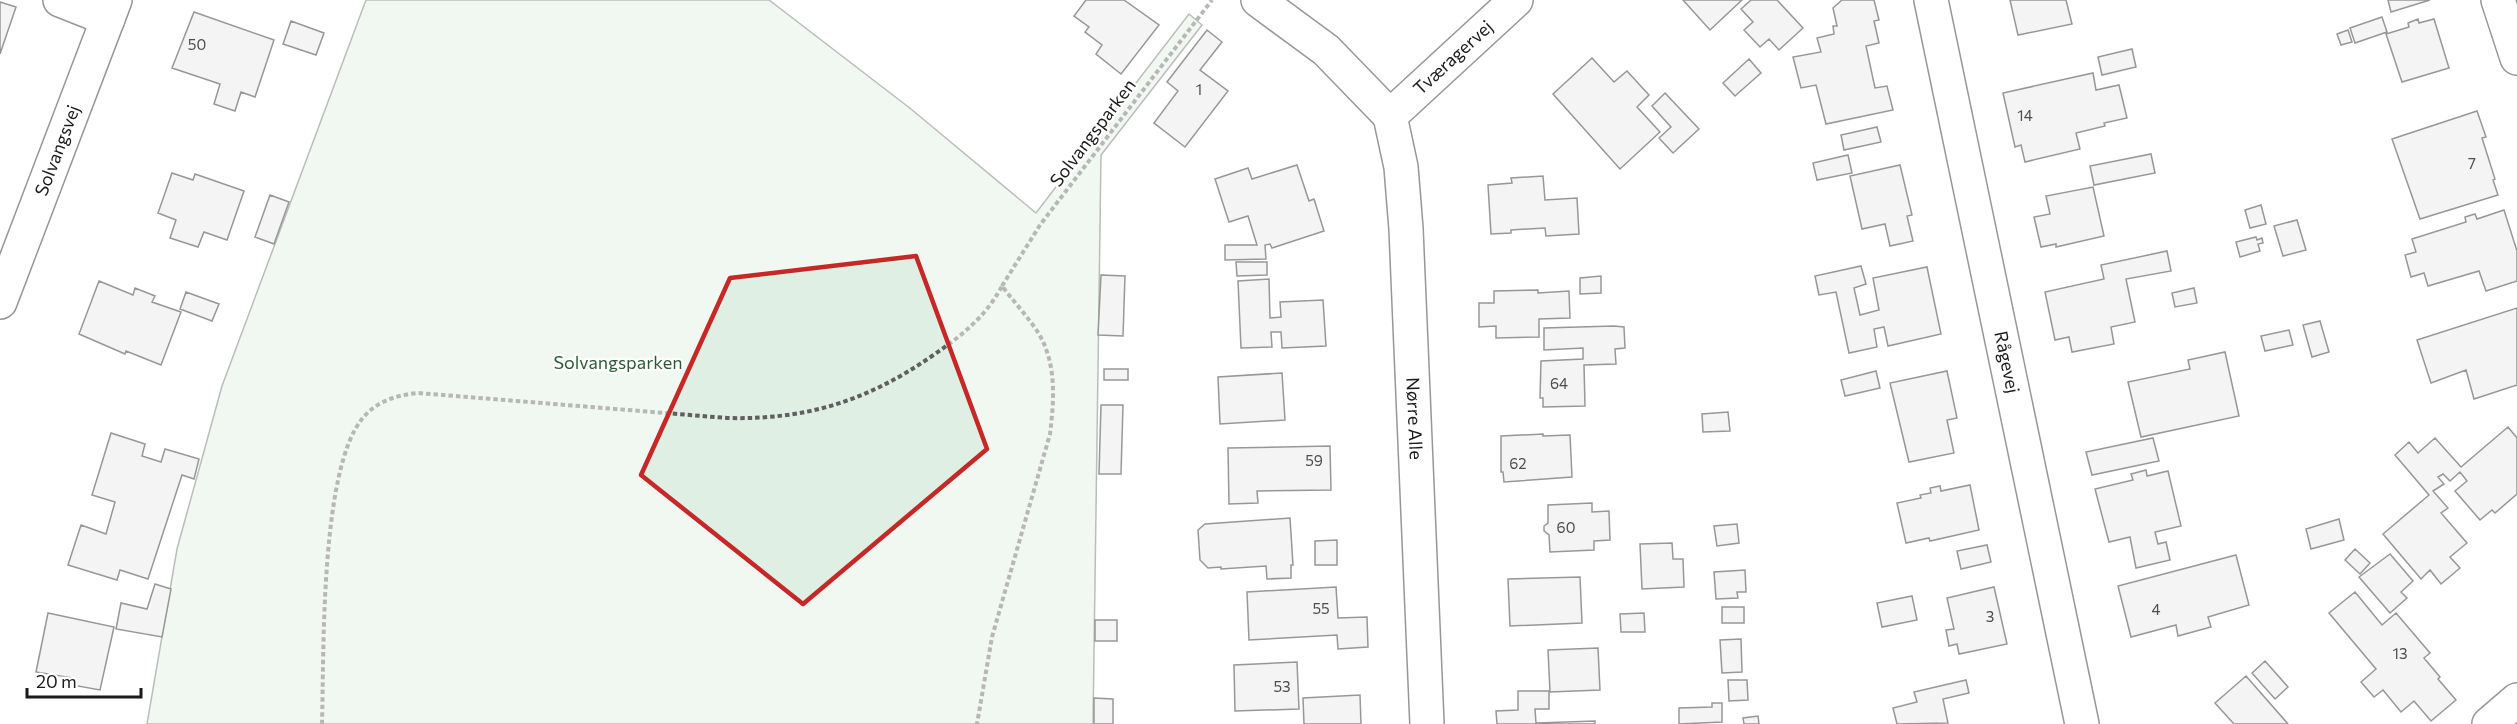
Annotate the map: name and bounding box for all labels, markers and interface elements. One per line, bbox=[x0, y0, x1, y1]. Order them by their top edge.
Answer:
street label: Tværagervej bbox=[1408, 15, 1497, 99]
house number: 50 bbox=[188, 35, 206, 53]
street label: Solvangsparken bbox=[1045, 74, 1140, 191]
house number: 1 bbox=[1196, 80, 1202, 98]
street label: Solvangsvej bbox=[29, 102, 84, 199]
house number: 14 bbox=[2017, 106, 2033, 124]
house number: 7 bbox=[2468, 154, 2476, 172]
street label: Rågevej bbox=[1990, 329, 2025, 395]
park label: Solvangsparken bbox=[553, 351, 683, 373]
house number: 64 bbox=[1550, 374, 1568, 392]
street label: Nørre Alle bbox=[1402, 377, 1428, 460]
house number: 59 bbox=[1305, 451, 1323, 469]
house number: 62 bbox=[1509, 454, 1527, 472]
house number: 60 bbox=[1557, 518, 1575, 536]
house number: 55 bbox=[1312, 599, 1330, 617]
house number: 4 bbox=[2152, 600, 2161, 618]
house number: 3 bbox=[1986, 607, 1994, 625]
house number: 13 bbox=[2393, 644, 2407, 662]
scale bar bbox=[27, 661, 141, 699]
text: 20 m bbox=[36, 670, 77, 692]
house number: 53 bbox=[1273, 677, 1291, 695]

